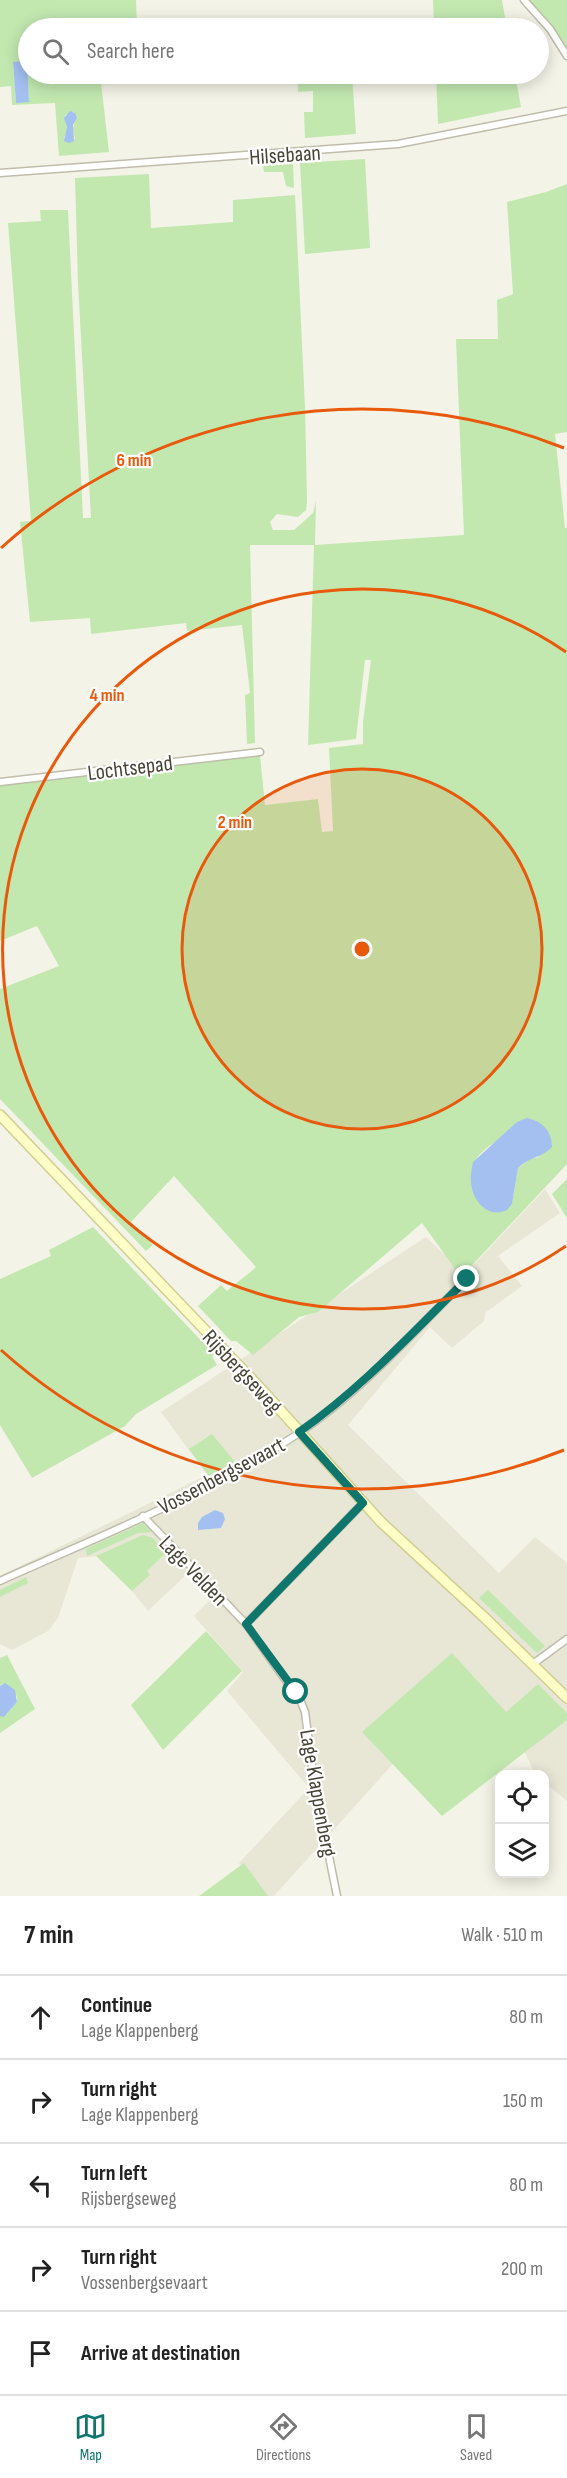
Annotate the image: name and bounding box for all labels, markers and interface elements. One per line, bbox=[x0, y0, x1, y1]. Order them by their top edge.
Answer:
search box bbox=[18, 18, 549, 84]
icon: search bbox=[39, 35, 72, 68]
text: Search here bbox=[87, 38, 174, 65]
street label: Hilsebaan bbox=[248, 140, 322, 171]
text: 6 min bbox=[117, 450, 151, 471]
text: 4 min bbox=[90, 685, 124, 706]
street label: Lochtsepad bbox=[86, 750, 174, 787]
text: 2 min bbox=[218, 812, 252, 833]
centre of rings bbox=[352, 939, 372, 959]
route end bbox=[453, 1265, 479, 1291]
street label: Rijsbergseweg bbox=[196, 1324, 288, 1420]
street label: Vossenbergsevaart bbox=[154, 1431, 290, 1521]
street label: Lage Velden bbox=[153, 1530, 233, 1612]
route start bbox=[282, 1678, 308, 1704]
street label: Lage Klappenberg bbox=[293, 1727, 342, 1859]
map controls bbox=[495, 1770, 549, 1878]
button: locate bbox=[495, 1770, 549, 1824]
button: layers bbox=[495, 1824, 549, 1878]
text: 7 min bbox=[24, 1920, 73, 1951]
text: Walk · 510 m bbox=[461, 1923, 543, 1947]
text: Continue bbox=[81, 1992, 152, 2019]
icon: ahead bbox=[24, 2001, 57, 2034]
text: 80 m bbox=[509, 2005, 543, 2029]
text: Lage Klappenberg bbox=[81, 2019, 198, 2043]
text: Turn right bbox=[81, 2076, 157, 2103]
icon: right bbox=[24, 2085, 57, 2118]
text: 150 m bbox=[503, 2089, 543, 2113]
text: Lage Klappenberg bbox=[81, 2103, 198, 2127]
text: Turn left bbox=[81, 2160, 147, 2187]
icon: left bbox=[24, 2169, 57, 2202]
text: 80 m bbox=[509, 2173, 543, 2197]
text: Rijsbergseweg bbox=[81, 2187, 177, 2211]
text: Turn right bbox=[81, 2244, 157, 2271]
icon: right bbox=[24, 2253, 57, 2286]
text: 200 m bbox=[501, 2257, 543, 2281]
text: Vossenbergsevaart bbox=[81, 2271, 208, 2295]
icon: arrive bbox=[24, 2337, 57, 2370]
text: Arrive at destination bbox=[81, 2340, 240, 2367]
tab: Map bbox=[74, 2410, 107, 2465]
tab: Directions bbox=[256, 2410, 311, 2465]
tab: Saved bbox=[460, 2410, 493, 2465]

